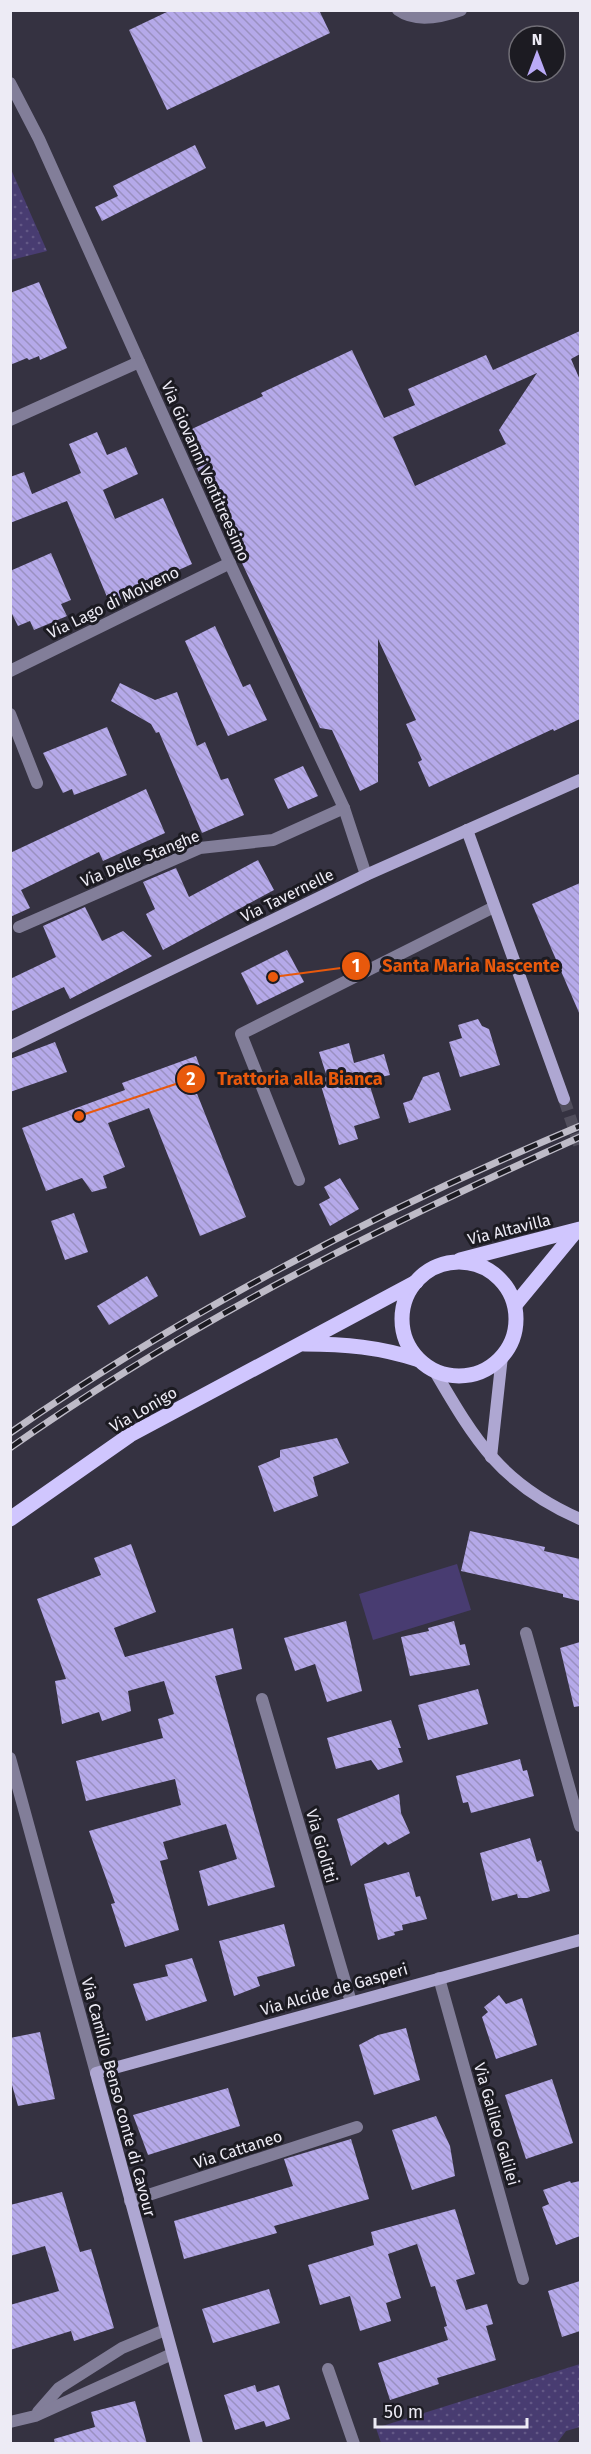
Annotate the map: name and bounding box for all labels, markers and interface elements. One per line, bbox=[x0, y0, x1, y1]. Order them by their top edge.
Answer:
north arrow bbox=[507, 24, 567, 84]
text: N bbox=[532, 30, 542, 49]
street label: Via Giovanni Ventitreesimo bbox=[157, 378, 254, 564]
street label: Via Lago di Molveno bbox=[44, 562, 182, 643]
street label: Via Delle Stanghe bbox=[78, 826, 202, 891]
street label: Via Tavernelle bbox=[238, 865, 337, 926]
callout: Santa Maria Nascente bbox=[341, 948, 572, 984]
text: 1 bbox=[352, 955, 360, 977]
text: Santa Maria Nascente bbox=[382, 955, 560, 977]
callout: Trattoria alla Bianca bbox=[176, 1061, 395, 1097]
text: 2 bbox=[186, 1068, 196, 1090]
text: Trattoria alla Bianca bbox=[217, 1068, 383, 1090]
street label: Via Altavilla bbox=[466, 1210, 553, 1249]
street label: Via Lonigo bbox=[106, 1383, 180, 1436]
street label: Via Giolitti bbox=[302, 1807, 341, 1885]
street label: Via Alcide de Gasperi bbox=[258, 1959, 410, 2020]
street label: Via Camillo Benso conte di Cavour bbox=[77, 1976, 160, 2219]
street label: Via Galileo Galilei bbox=[470, 2061, 523, 2188]
street label: Via Cattaneo bbox=[192, 2126, 285, 2173]
scale bar bbox=[375, 2391, 526, 2429]
text: 50 m bbox=[384, 2401, 423, 2423]

